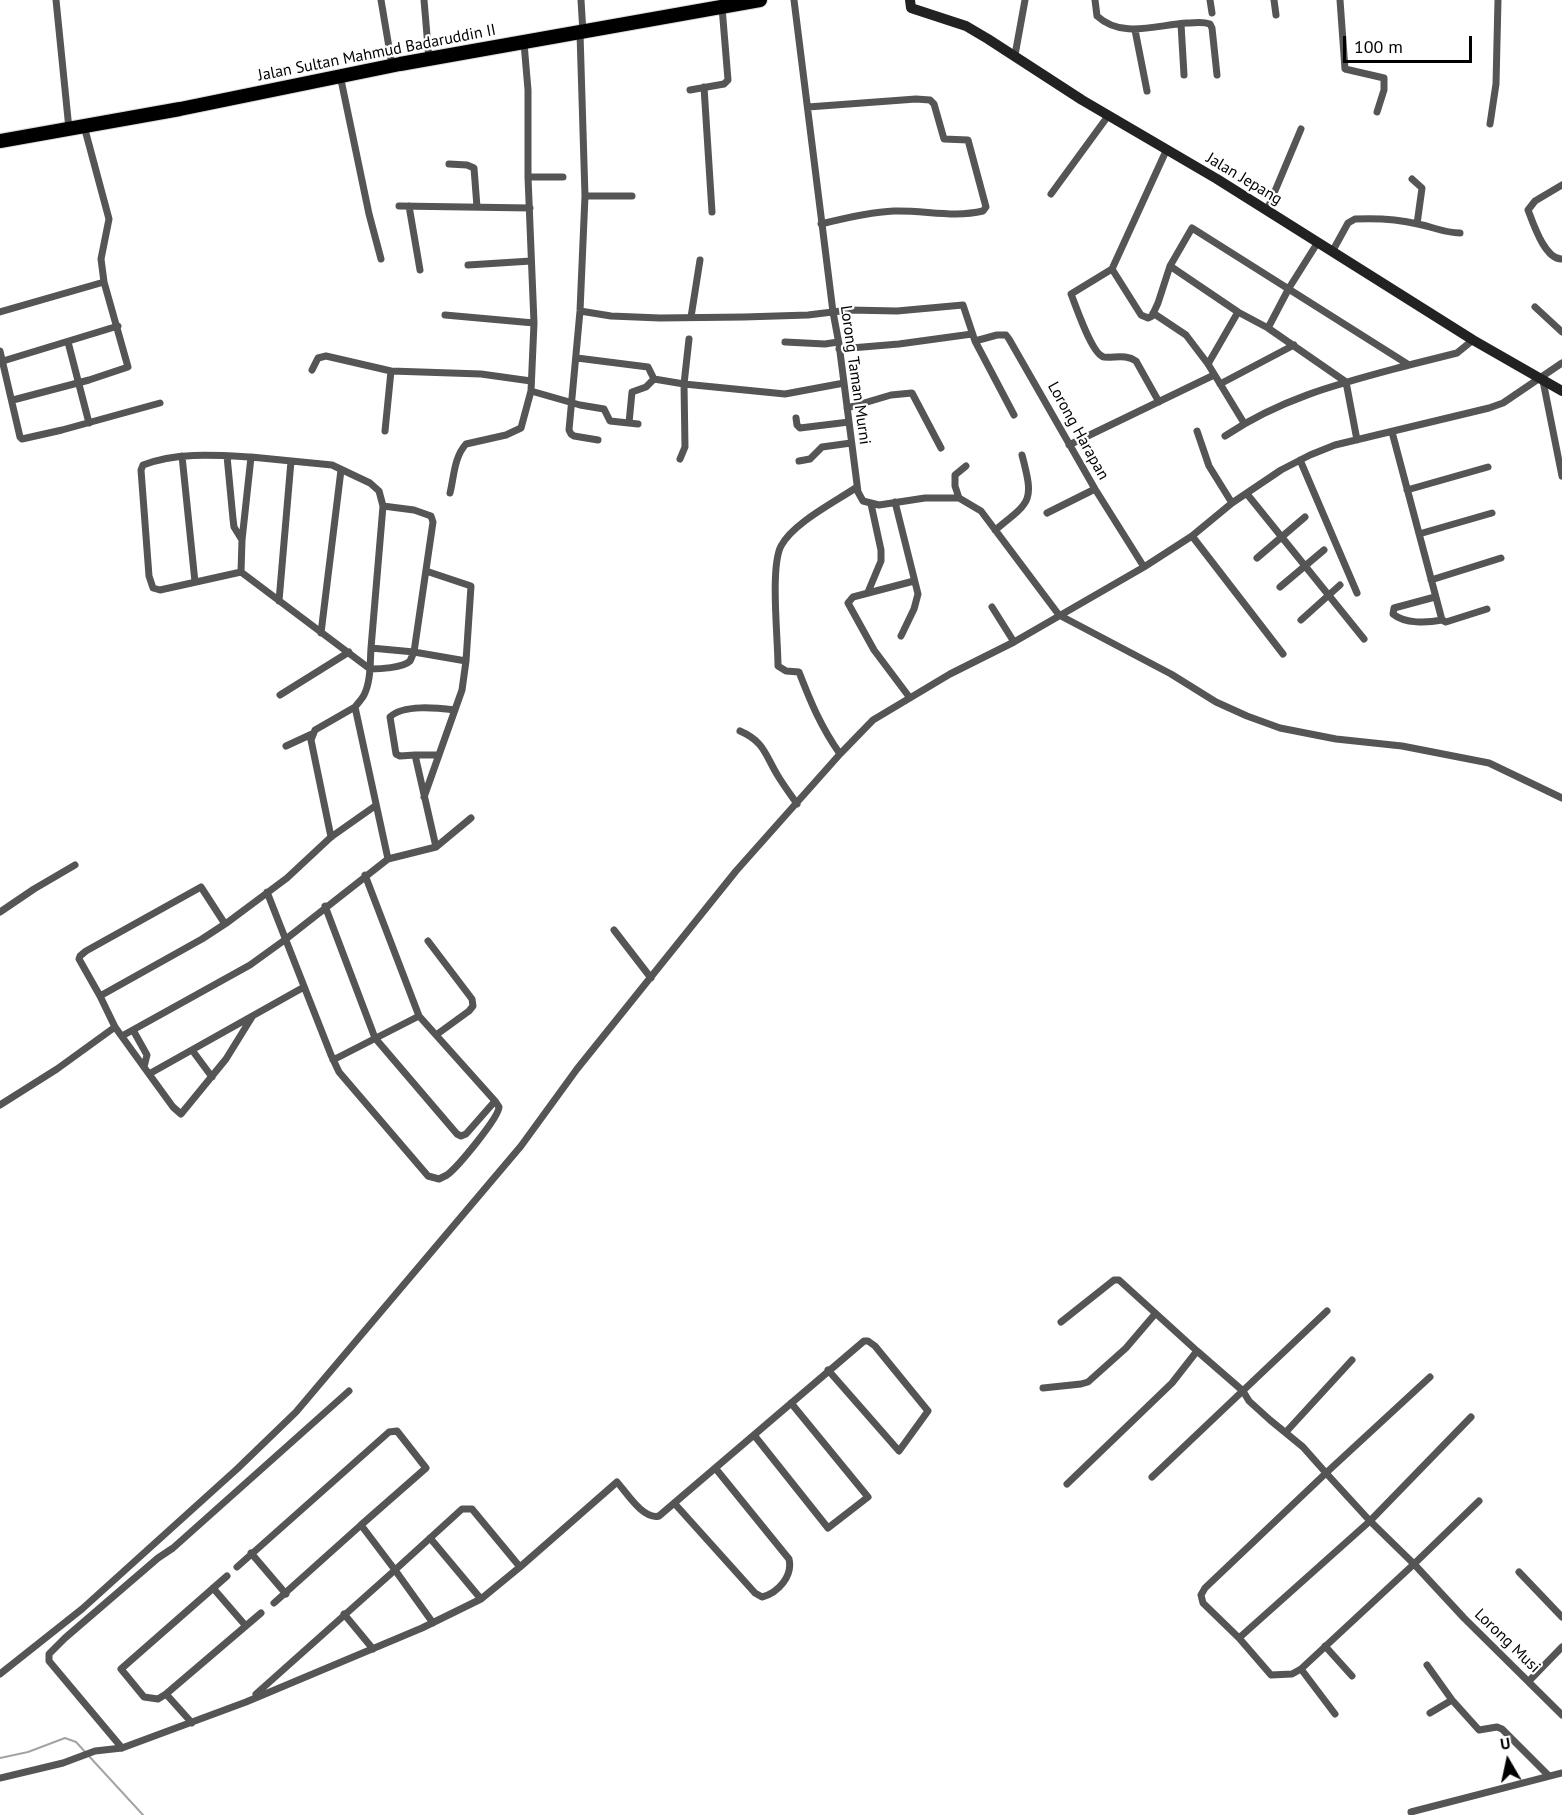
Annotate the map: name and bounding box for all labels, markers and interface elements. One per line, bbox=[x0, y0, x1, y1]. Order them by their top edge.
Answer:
street label: Jalan Sultan Mahmud Badaruddin II bbox=[256, 20, 498, 86]
scale bar bbox=[1346, 24, 1475, 62]
text: 100 m bbox=[1354, 35, 1403, 58]
street label: Jalan Jepang bbox=[1203, 149, 1285, 209]
street label: Lorong Taman Murni bbox=[836, 304, 874, 446]
street label: Lorong Harapan bbox=[1043, 379, 1113, 483]
street label: Lorong Musi bbox=[1470, 1605, 1544, 1677]
north arrow bbox=[1478, 1731, 1538, 1791]
text: U bbox=[1499, 1733, 1512, 1754]

